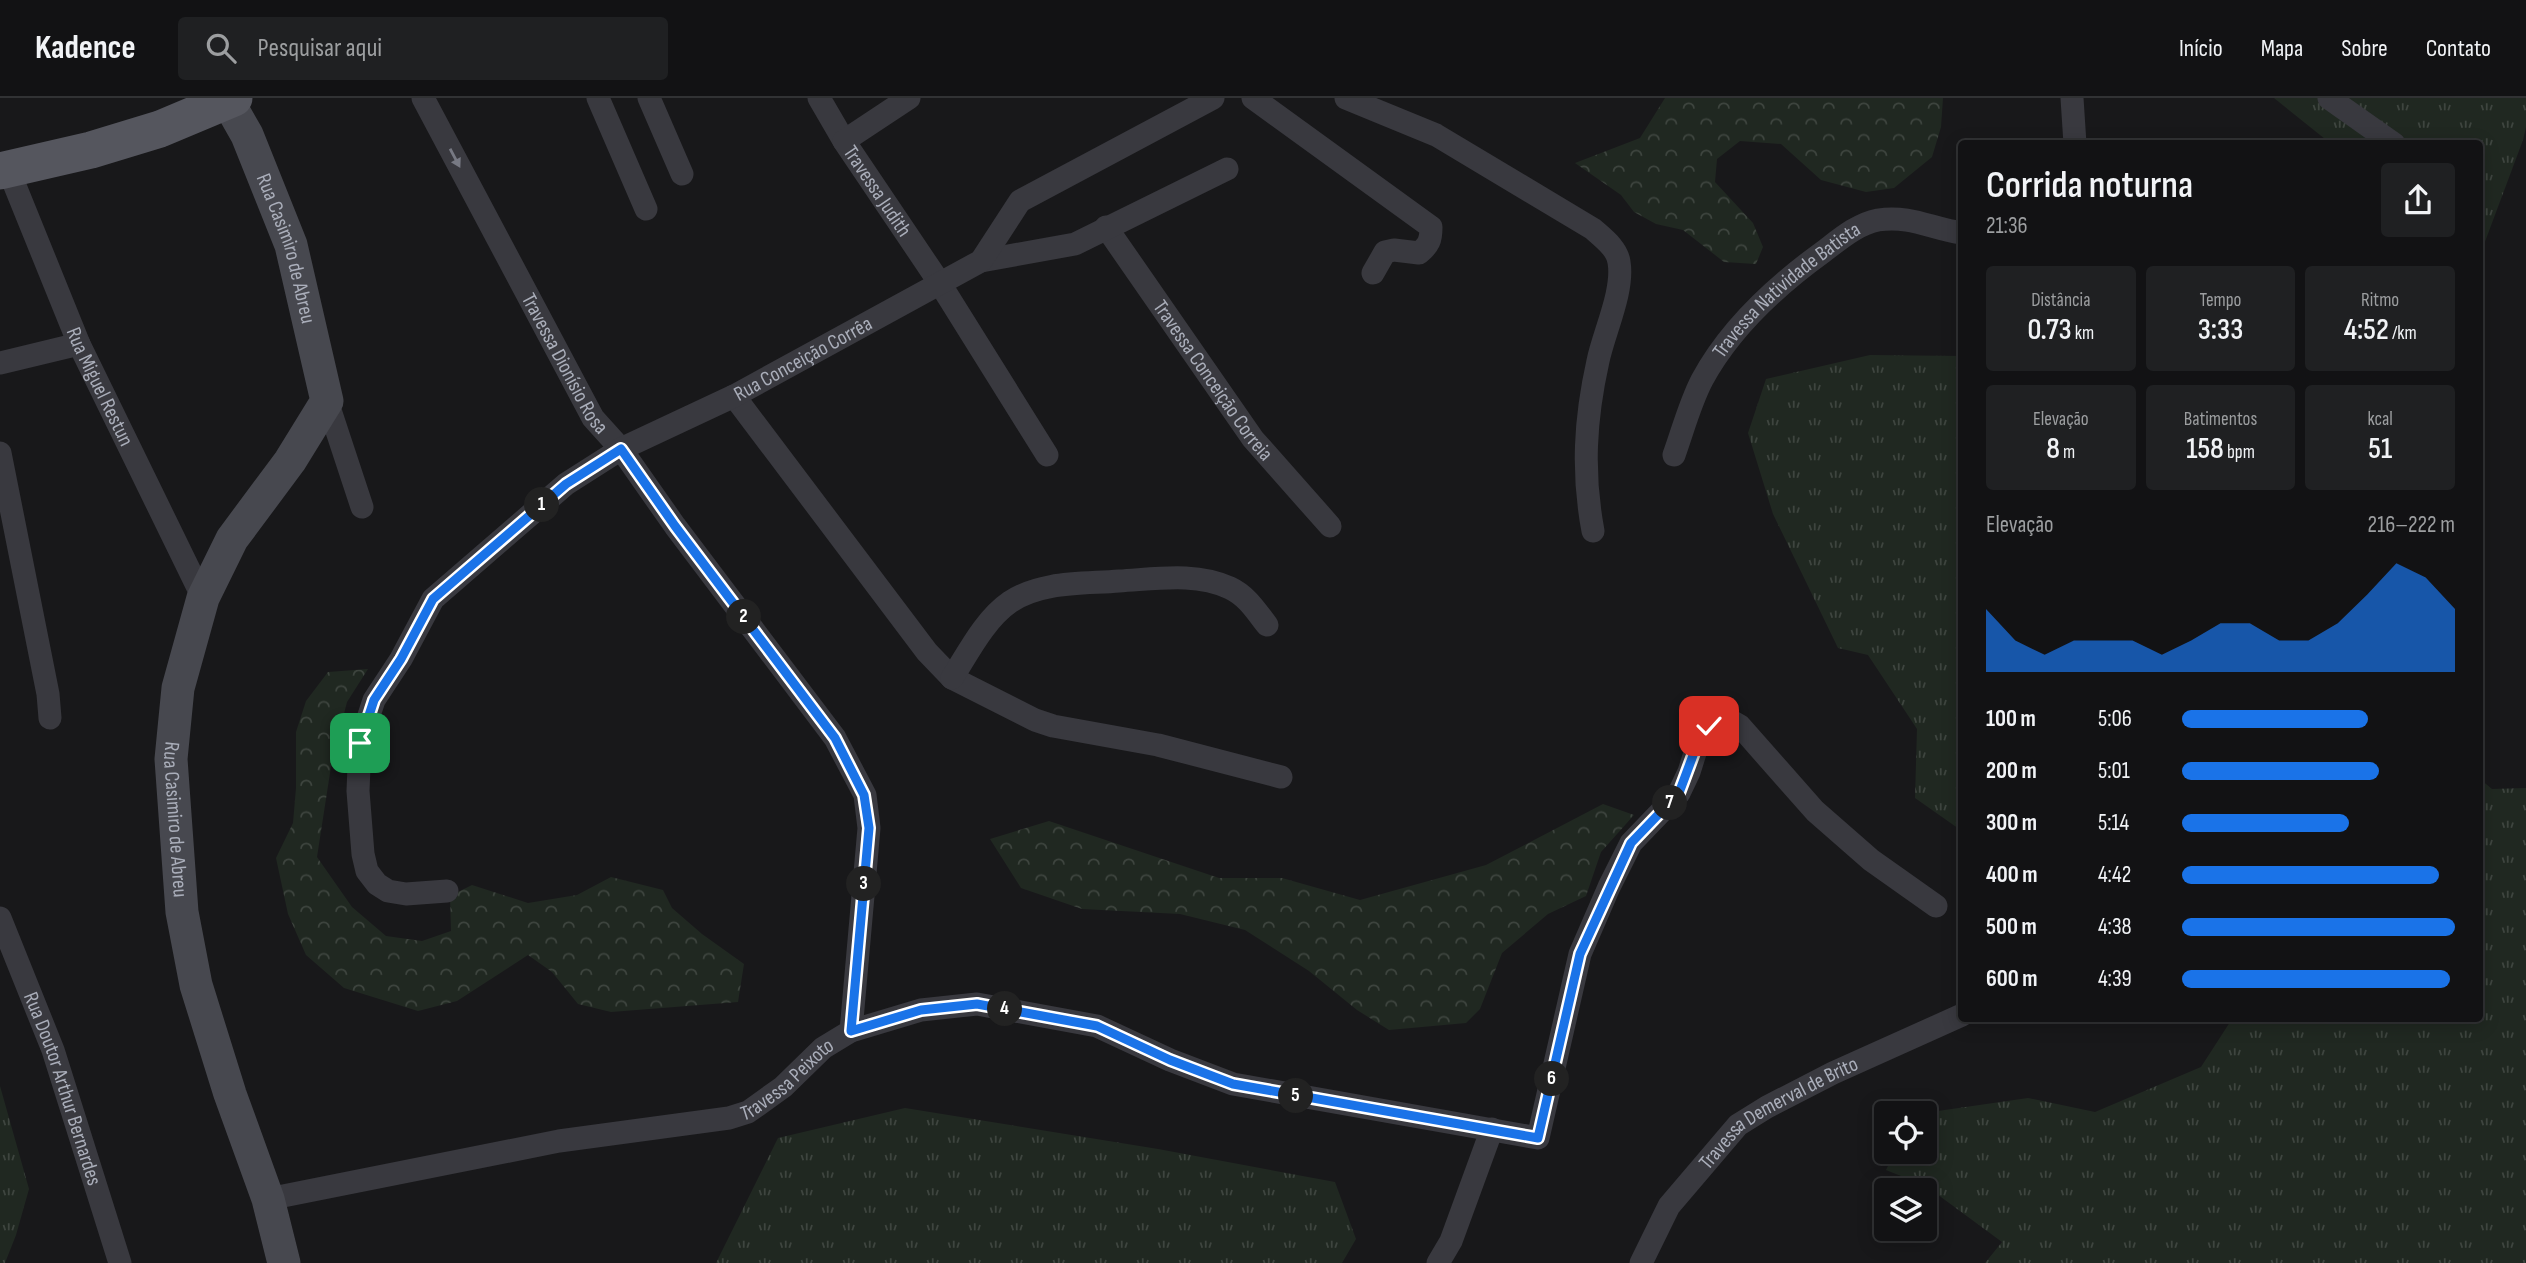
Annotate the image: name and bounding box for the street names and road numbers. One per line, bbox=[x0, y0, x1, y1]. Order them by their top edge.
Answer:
street label: Travessa Judith bbox=[838, 141, 917, 241]
street label: Rua Casimiro de Abreu bbox=[251, 170, 321, 326]
street label: Travessa Natividade Batista bbox=[1707, 216, 1865, 362]
street label: Travessa Dionísio Rosa bbox=[516, 289, 614, 439]
street label: Travessa Conceição Correia bbox=[1148, 295, 1279, 466]
street label: Rua Conceição Corrêa bbox=[729, 311, 876, 406]
street label: Rua Miguel Restun bbox=[61, 324, 139, 450]
street label: Rua Casimiro de Abreu bbox=[158, 741, 193, 898]
street label: Rua Doutor Arthur Bernardes bbox=[18, 988, 107, 1188]
street label: Travessa Peixoto bbox=[737, 1032, 838, 1126]
street label: Travessa Demerval de Brito bbox=[1693, 1051, 1862, 1174]

